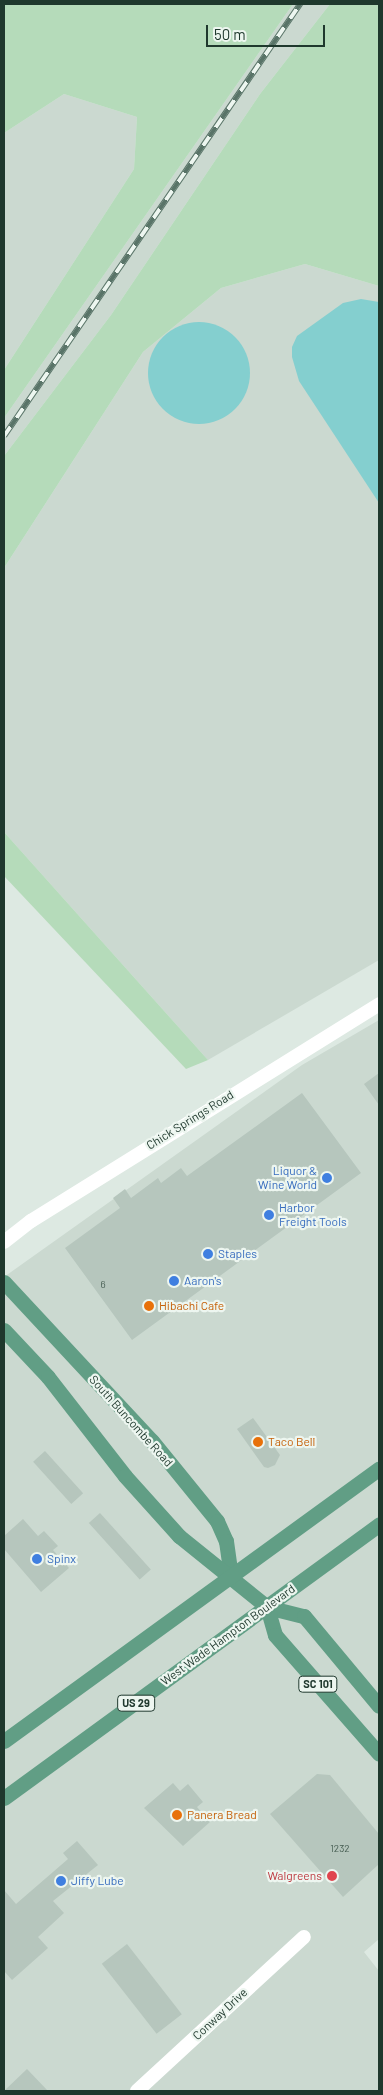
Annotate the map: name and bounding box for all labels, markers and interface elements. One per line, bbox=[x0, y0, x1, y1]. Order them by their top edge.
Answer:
scale bar bbox=[208, 15, 327, 47]
text: 50 m bbox=[214, 25, 246, 43]
street label: Chick Springs Road bbox=[144, 1087, 236, 1153]
place label: Liquor & Wine World bbox=[258, 1164, 317, 1192]
marker: Liquor & Wine World bbox=[321, 1172, 333, 1184]
place label: Harbor Freight Tools bbox=[279, 1201, 347, 1229]
marker: Harbor Freight Tools bbox=[263, 1209, 275, 1221]
place label: Staples bbox=[218, 1247, 257, 1261]
marker: Staples bbox=[202, 1248, 214, 1260]
place label: Aaron's bbox=[184, 1274, 221, 1288]
marker: Aaron's bbox=[168, 1275, 180, 1287]
house number: 6 bbox=[100, 1279, 106, 1291]
place label: Hibachi Cafe bbox=[159, 1299, 224, 1313]
marker: Hibachi Cafe bbox=[143, 1300, 155, 1312]
street label: South Buncombe Road bbox=[86, 1372, 176, 1470]
place label: Taco Bell bbox=[268, 1435, 315, 1449]
marker: Taco Bell bbox=[252, 1436, 264, 1448]
place label: Spinx bbox=[47, 1552, 76, 1566]
marker: Spinx bbox=[31, 1553, 43, 1565]
street label: West Wade Hampton Boulevard bbox=[158, 1581, 298, 1689]
road number: SC 101 bbox=[298, 1676, 338, 1692]
road number: US 29 bbox=[116, 1695, 156, 1712]
place label: Panera Bread bbox=[187, 1808, 257, 1822]
marker: Panera Bread bbox=[171, 1809, 183, 1821]
house number: 1232 bbox=[330, 1843, 350, 1855]
place label: Walgreens bbox=[267, 1869, 322, 1883]
marker: Walgreens bbox=[326, 1870, 338, 1882]
place label: Jiffy Lube bbox=[71, 1874, 124, 1888]
marker: Jiffy Lube bbox=[55, 1875, 67, 1887]
street label: Conway Drive bbox=[190, 1985, 250, 2043]

